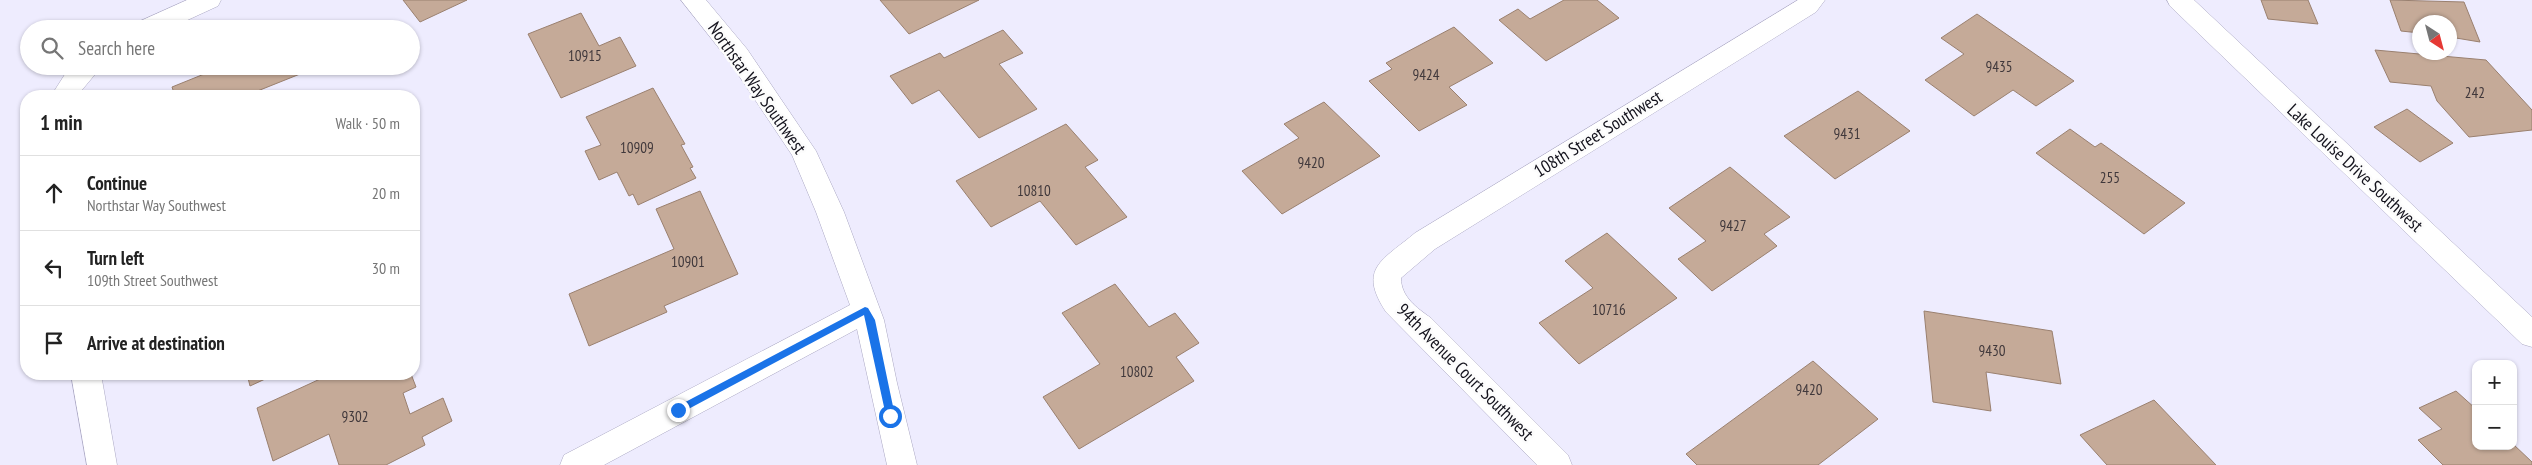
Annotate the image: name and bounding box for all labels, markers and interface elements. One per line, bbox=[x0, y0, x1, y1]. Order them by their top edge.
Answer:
north arrow bbox=[2412, 15, 2457, 60]
street label: Northstar Way Southwest bbox=[703, 17, 812, 158]
search box bbox=[20, 20, 420, 75]
icon: search bbox=[38, 34, 66, 62]
text: Search here bbox=[78, 36, 155, 60]
house number: 10915 bbox=[568, 46, 602, 65]
house number: 9435 bbox=[1985, 57, 2013, 76]
house number: 9424 bbox=[1412, 65, 1440, 84]
house number: 242 bbox=[2465, 83, 2485, 102]
street label: 108th Street Southwest bbox=[1529, 85, 1666, 182]
street label: Lake Louise Drive Southwest bbox=[2283, 99, 2428, 237]
text: 1 min bbox=[40, 109, 82, 136]
text: Walk · 50 m bbox=[335, 113, 400, 133]
house number: 9431 bbox=[1833, 124, 1861, 143]
house number: 10909 bbox=[620, 138, 654, 157]
house number: 9420 bbox=[1297, 153, 1325, 172]
house number: 255 bbox=[2100, 168, 2120, 187]
text: Continue bbox=[87, 171, 147, 195]
icon: ahead bbox=[40, 179, 68, 207]
house number: 10810 bbox=[1017, 181, 1051, 200]
text: 20 m bbox=[372, 183, 400, 203]
text: Northstar Way Southwest bbox=[87, 195, 226, 215]
house number: 9427 bbox=[1719, 216, 1747, 235]
text: Turn left bbox=[87, 246, 144, 270]
house number: 10901 bbox=[671, 252, 705, 271]
icon: left bbox=[40, 254, 68, 282]
text: 30 m bbox=[372, 258, 400, 278]
text: 109th Street Southwest bbox=[87, 270, 218, 290]
street label: 94th Avenue Court Southwest bbox=[1392, 298, 1539, 445]
house number: 10716 bbox=[1592, 300, 1626, 319]
icon: arrive bbox=[40, 329, 68, 357]
text: Arrive at destination bbox=[87, 331, 225, 355]
house number: 9430 bbox=[1978, 341, 2006, 360]
map controls bbox=[2472, 360, 2517, 450]
button: + bbox=[2472, 360, 2517, 405]
house number: 10802 bbox=[1120, 362, 1154, 381]
house number: 9420 bbox=[1795, 380, 1823, 399]
route end bbox=[667, 399, 690, 422]
route start bbox=[879, 405, 902, 428]
button: − bbox=[2472, 405, 2517, 450]
house number: 9302 bbox=[341, 407, 369, 426]

